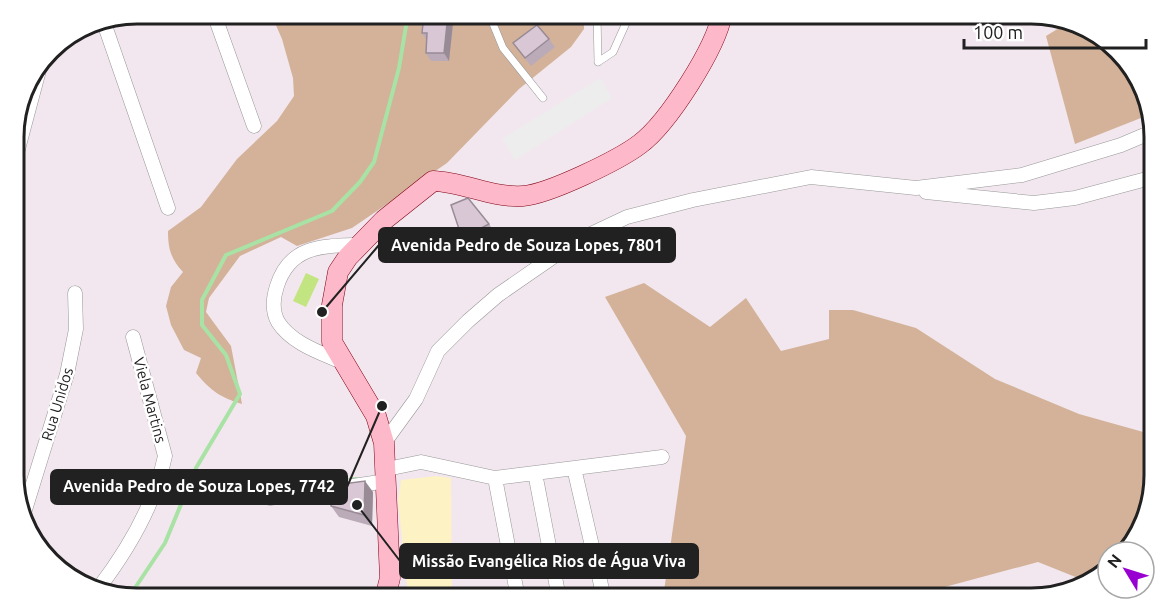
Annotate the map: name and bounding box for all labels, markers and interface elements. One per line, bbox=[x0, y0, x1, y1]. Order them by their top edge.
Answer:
scale bar bbox=[964, 12, 1146, 50]
text: 100 m bbox=[973, 22, 1023, 42]
callout: Avenida Pedro de Souza Lopes, 7801 bbox=[379, 228, 675, 262]
text: Avenida Pedro de Souza Lopes, 7801 bbox=[391, 236, 663, 254]
street label: Viela Martins bbox=[130, 355, 170, 445]
street label: Rua Unidos bbox=[38, 365, 76, 443]
callout: Avenida Pedro de Souza Lopes, 7742 bbox=[51, 470, 347, 504]
text: Avenida Pedro de Souza Lopes, 7742 bbox=[63, 477, 335, 495]
north arrow bbox=[1096, 540, 1156, 600]
callout: Missão Evangélica Rios de Água Viva bbox=[400, 544, 698, 578]
text: Missão Evangélica Rios de Água Viva bbox=[412, 550, 686, 570]
text: N bbox=[1103, 551, 1125, 571]

